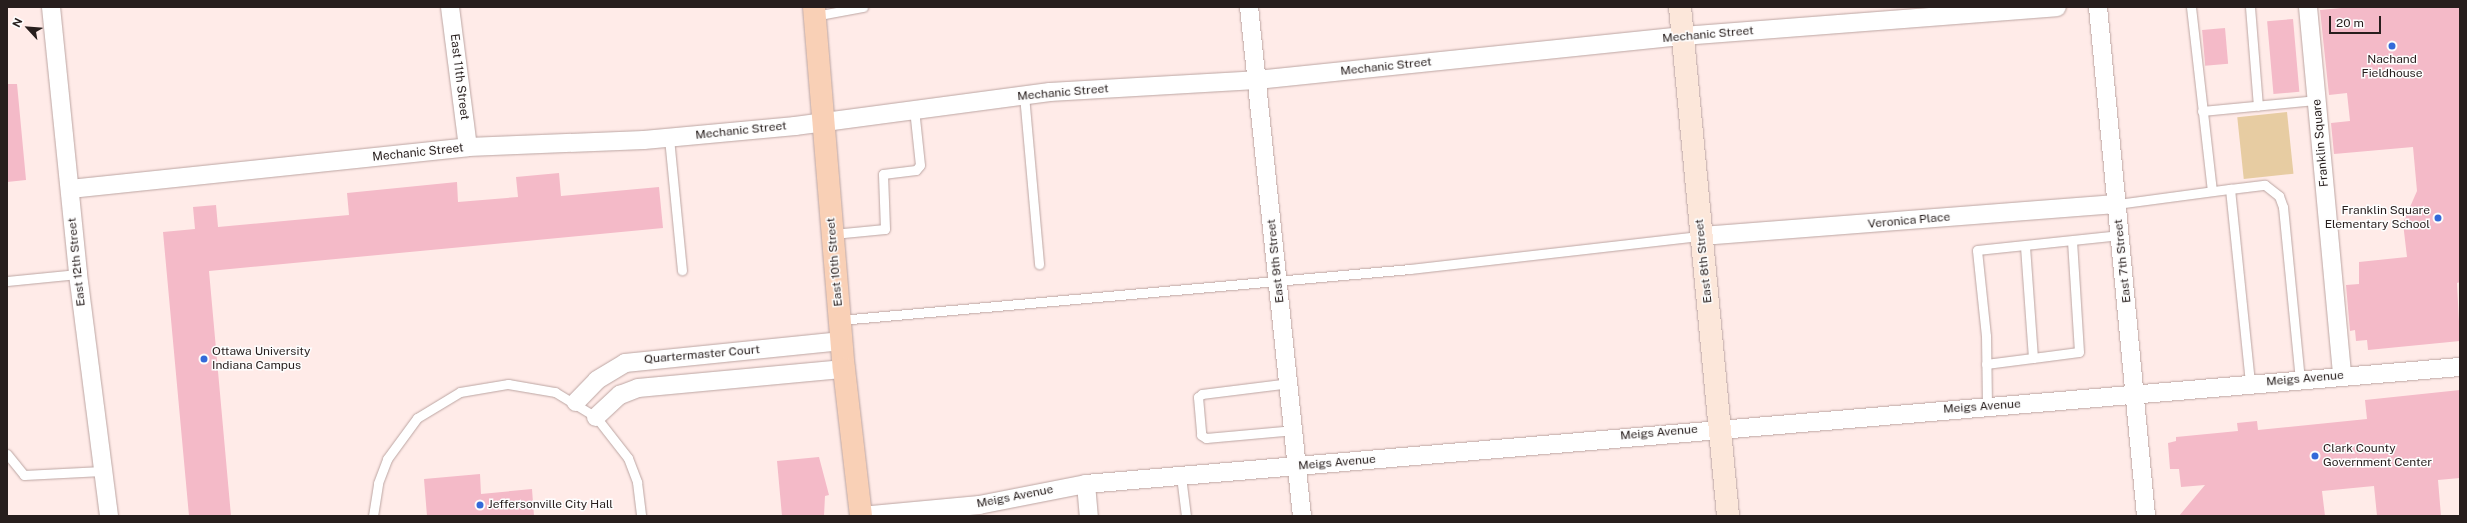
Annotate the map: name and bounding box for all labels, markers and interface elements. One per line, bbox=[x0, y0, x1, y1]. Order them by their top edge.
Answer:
north arrow bbox=[8, 8, 48, 48]
scale bar bbox=[2331, 8, 2383, 34]
text: N bbox=[10, 16, 24, 29]
text: 20 m bbox=[2336, 16, 2364, 30]
street label: Mechanic Street bbox=[1662, 24, 1754, 46]
street label: East 11th Street bbox=[447, 33, 471, 121]
marker: Nachand Fieldhouse bbox=[2387, 41, 2397, 51]
place label: Nachand Fieldhouse bbox=[2362, 53, 2422, 81]
street label: Mechanic Street bbox=[1340, 55, 1432, 79]
street label: Mechanic Street bbox=[1017, 82, 1109, 104]
street label: Franklin Square bbox=[2310, 98, 2332, 188]
street label: Mechanic Street bbox=[695, 119, 787, 143]
street label: Mechanic Street bbox=[372, 141, 464, 165]
place label: Franklin Square Elementary School bbox=[2325, 204, 2430, 232]
street label: Veronica Place bbox=[1867, 210, 1951, 232]
marker: Franklin Square Elementary School bbox=[2433, 213, 2443, 223]
street label: East 12th Street bbox=[65, 217, 89, 307]
street label: East 10th Street bbox=[824, 217, 846, 307]
street label: East 9th Street bbox=[1264, 218, 1288, 304]
street label: East 8th Street bbox=[1692, 218, 1716, 304]
street label: East 7th Street bbox=[2111, 218, 2135, 304]
street label: Quartermaster Court bbox=[644, 343, 760, 367]
place label: Ottawa University Indiana Campus bbox=[212, 345, 310, 373]
marker: Ottawa University Indiana Campus bbox=[199, 354, 209, 364]
street label: Meigs Avenue bbox=[2266, 368, 2344, 390]
street label: Meigs Avenue bbox=[1943, 397, 2021, 417]
street label: Meigs Avenue bbox=[1620, 422, 1698, 444]
place label: Clark County Government Center bbox=[2323, 442, 2432, 470]
marker: Clark County Government Center bbox=[2310, 451, 2320, 461]
street label: Meigs Avenue bbox=[1298, 452, 1376, 474]
street label: Meigs Avenue bbox=[975, 483, 1055, 511]
place label: Jeffersonville City Hall bbox=[488, 498, 613, 512]
marker: Jeffersonville City Hall bbox=[475, 500, 485, 510]

